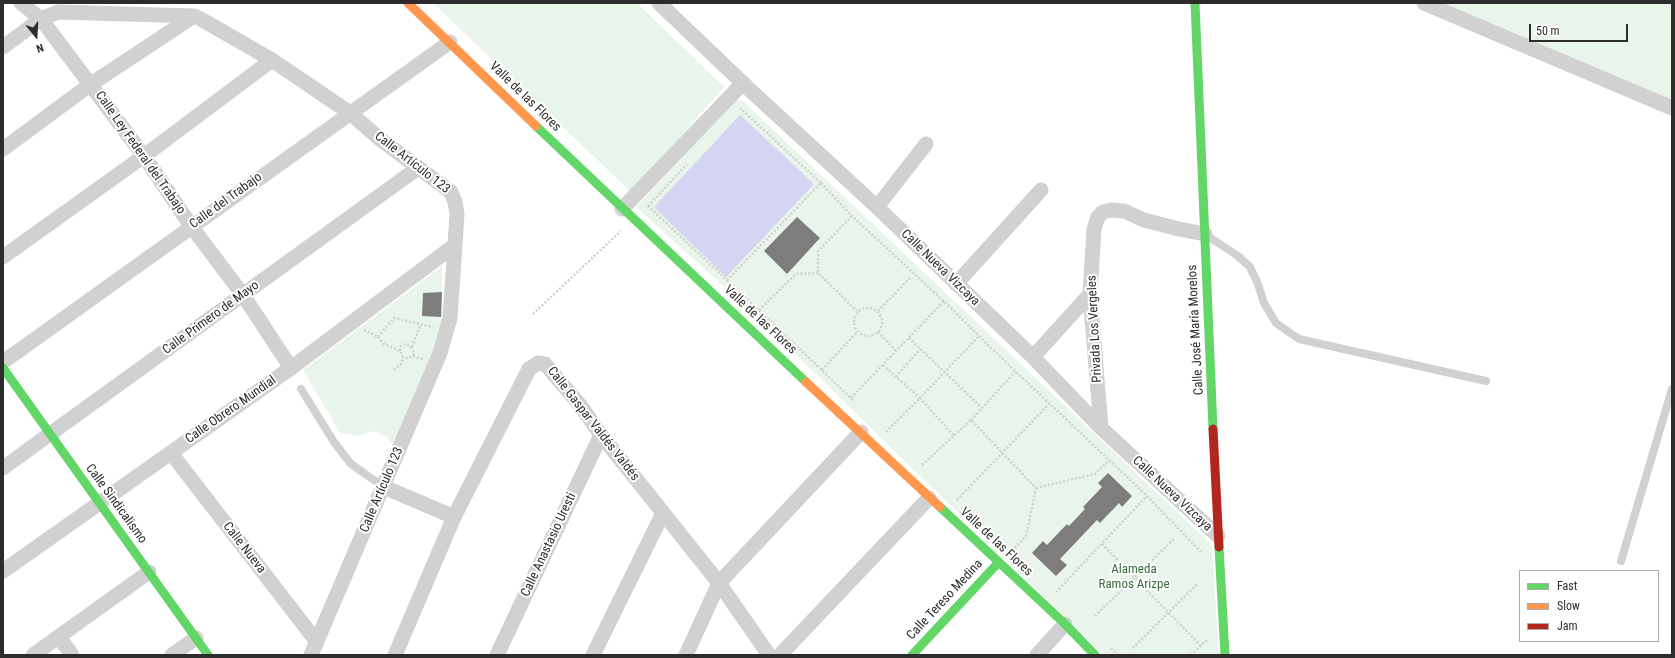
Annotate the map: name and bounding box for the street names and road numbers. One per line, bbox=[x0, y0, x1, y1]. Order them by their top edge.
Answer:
street label: Valle de las Flores bbox=[486, 59, 564, 135]
street label: Calle Ley Federal del Trabajo bbox=[92, 88, 188, 218]
street label: Calle Artículo 123 bbox=[371, 129, 453, 197]
street label: Calle del Trabajo bbox=[187, 170, 265, 232]
street label: Calle Nueva Vizcaya bbox=[897, 227, 983, 309]
street label: Calle José María Morelos bbox=[1185, 264, 1207, 396]
street label: Privada Los Vergeles bbox=[1084, 275, 1106, 383]
street label: Calle Primero de Mayo bbox=[160, 278, 262, 358]
street label: Valle de las Flores bbox=[720, 282, 800, 358]
street label: Calle Gaspar Valdés Valdés bbox=[544, 364, 642, 484]
street label: Calle Obrero Mundial bbox=[183, 373, 279, 447]
street label: Calle Artículo 123 bbox=[357, 445, 407, 535]
street label: Calle Nueva Vizcaya bbox=[1129, 453, 1215, 535]
street label: Calle Sindicalismo bbox=[82, 461, 150, 547]
street label: Calle Anastasio Uresti bbox=[518, 490, 580, 600]
street label: Valle de las Flores bbox=[956, 504, 1036, 580]
street label: Calle Nueva bbox=[219, 519, 269, 577]
street label: Calle Tereso Medina bbox=[904, 557, 986, 643]

